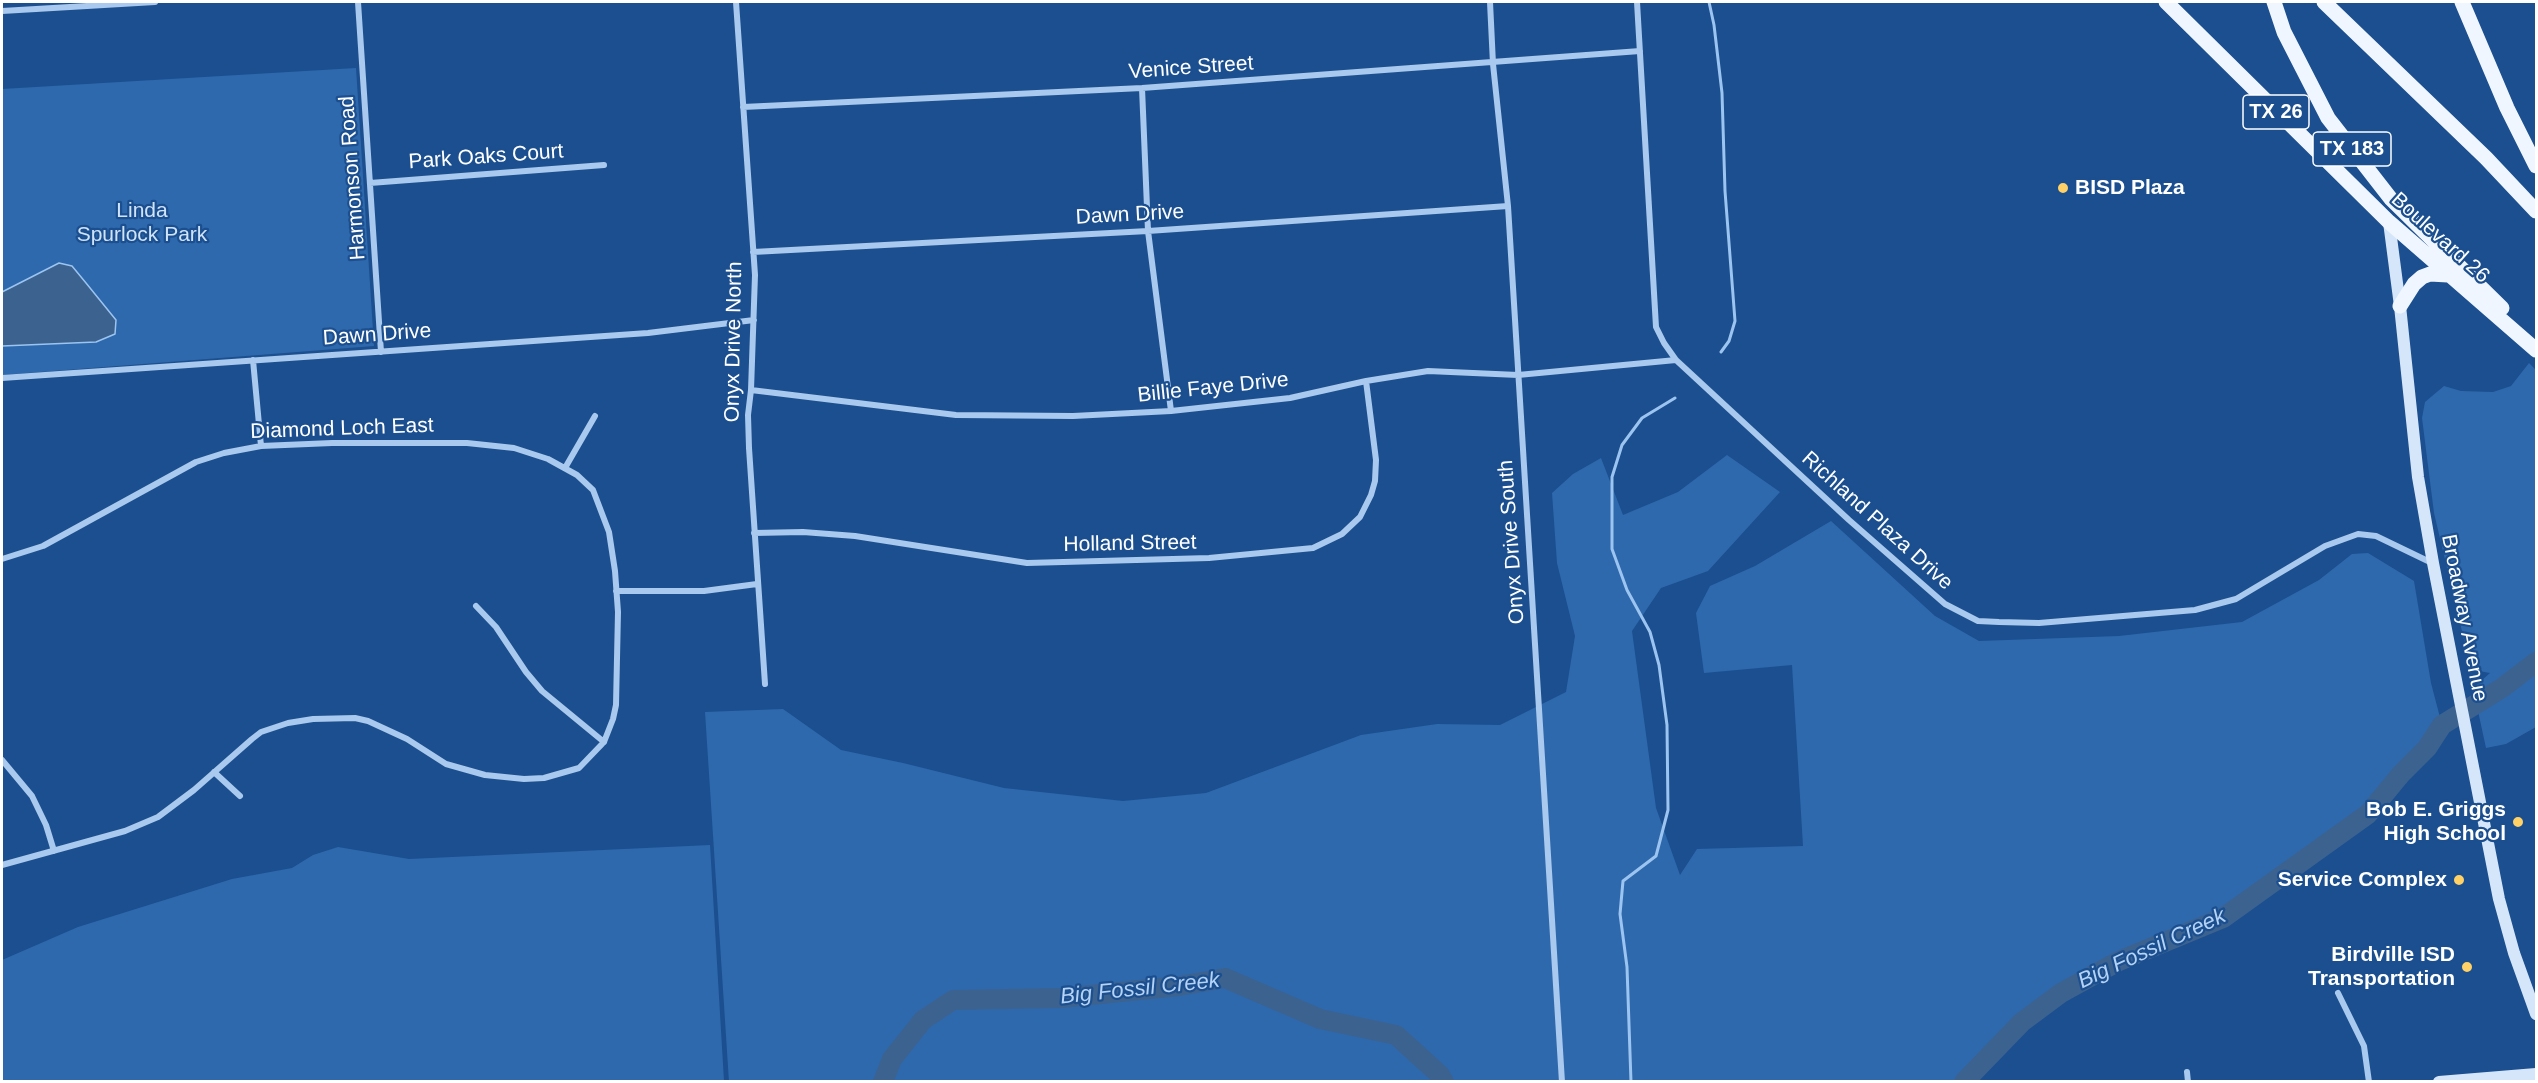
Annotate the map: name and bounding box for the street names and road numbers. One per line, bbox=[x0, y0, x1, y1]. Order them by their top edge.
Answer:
street label: Venice Street bbox=[1128, 51, 1254, 85]
street label: Harmonson Road bbox=[335, 95, 371, 261]
road number: TX 26 bbox=[2243, 95, 2309, 129]
road number: TX 183 bbox=[2313, 132, 2391, 166]
street label: Park Oaks Court bbox=[408, 139, 564, 175]
street label: Boulevard 26 bbox=[2386, 187, 2494, 289]
street label: Dawn Drive bbox=[1075, 200, 1185, 230]
street label: Onyx Drive North bbox=[720, 261, 748, 423]
street label: Dawn Drive bbox=[322, 319, 432, 351]
street label: Billie Faye Drive bbox=[1136, 368, 1290, 408]
street label: Diamond Loch East bbox=[250, 413, 434, 445]
street label: Richland Plaza Drive bbox=[1796, 446, 1958, 596]
street label: Onyx Drive South bbox=[1494, 459, 1530, 625]
street label: Holland Street bbox=[1063, 530, 1197, 558]
street label: Broadway Avenue bbox=[2435, 532, 2493, 704]

